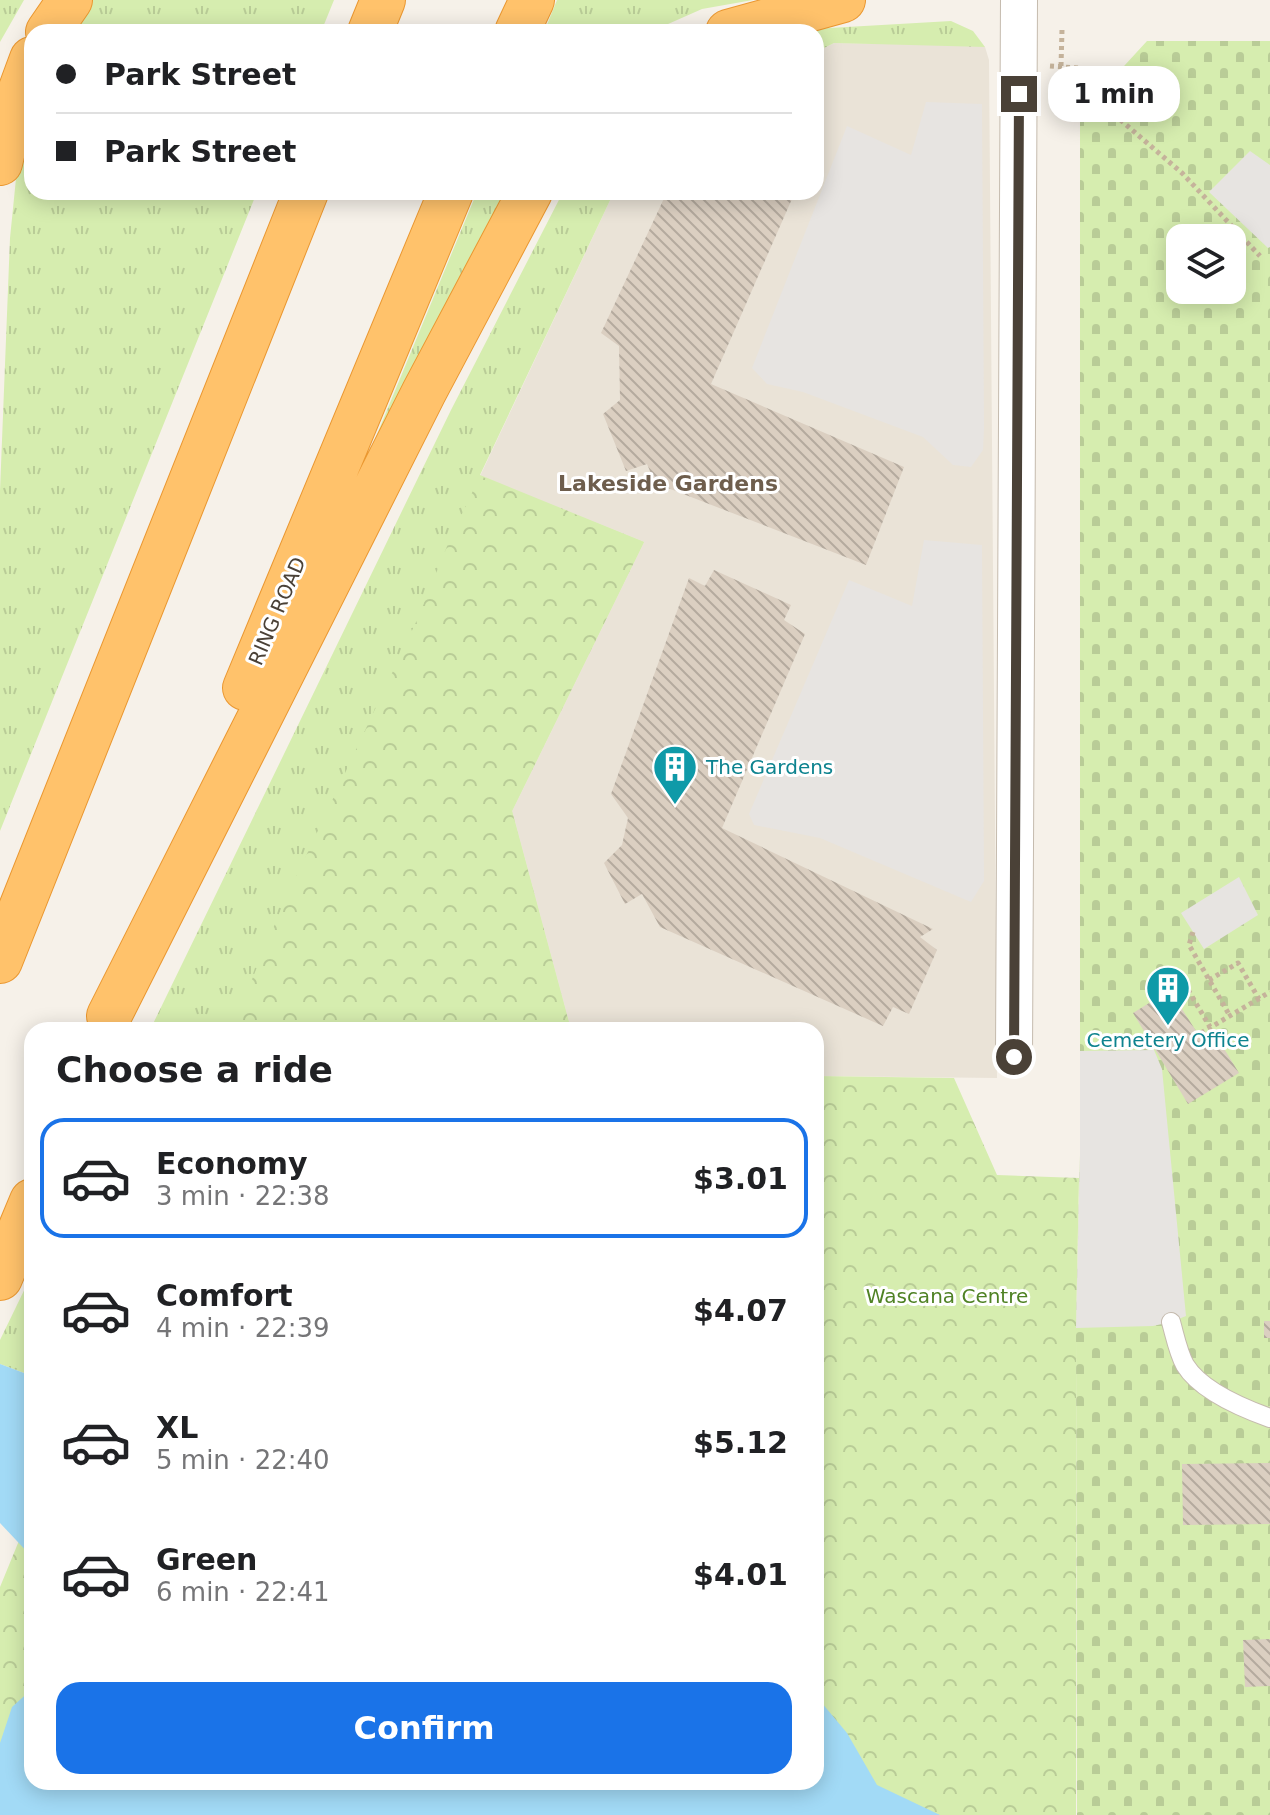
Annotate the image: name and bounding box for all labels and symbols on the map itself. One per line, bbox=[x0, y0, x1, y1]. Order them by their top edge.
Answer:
callout: 1 min bbox=[1047, 66, 1179, 122]
route end bbox=[1001, 76, 1037, 112]
district label: Lakeside Gardens bbox=[558, 471, 778, 496]
street label: RING ROAD bbox=[243, 553, 311, 669]
building icon: The Gardens bbox=[651, 743, 699, 806]
place label: The Gardens bbox=[705, 755, 833, 779]
building icon: Cemetery Office bbox=[1144, 964, 1192, 1027]
place label: Cemetery Office bbox=[1087, 1028, 1250, 1052]
route start bbox=[996, 1039, 1032, 1075]
park label: Wascana Centre bbox=[866, 1284, 1028, 1308]

